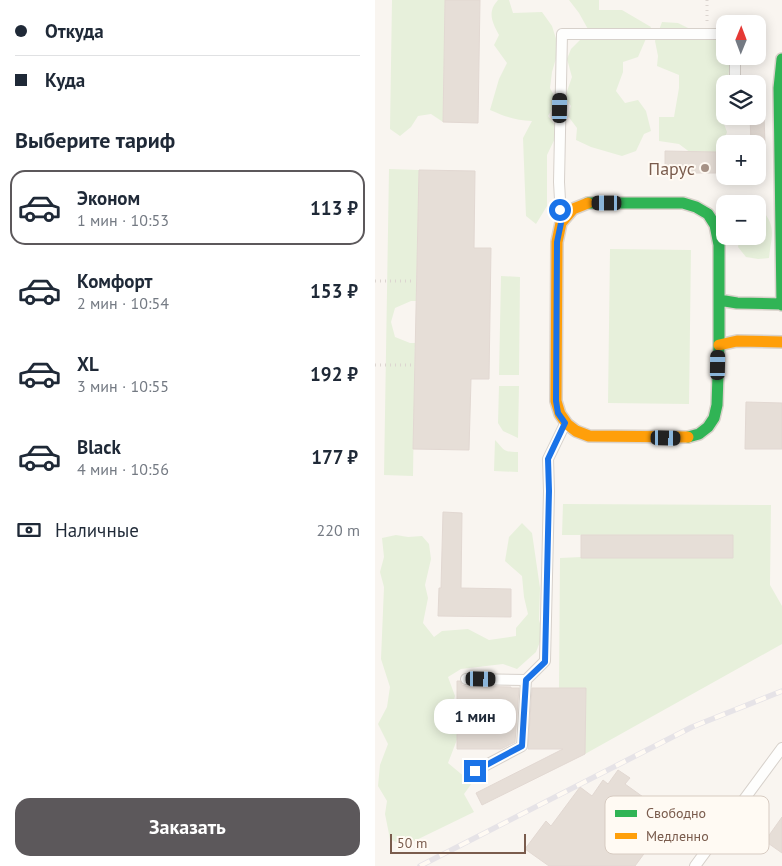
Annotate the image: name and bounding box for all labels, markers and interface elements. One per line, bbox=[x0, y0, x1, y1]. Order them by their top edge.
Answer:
north arrow bbox=[716, 15, 766, 65]
map controls bbox=[716, 15, 766, 245]
text: Откуда bbox=[45, 19, 104, 43]
text: Куда bbox=[45, 68, 85, 92]
button: layers bbox=[716, 75, 766, 125]
car bbox=[552, 93, 567, 123]
text: Выберите тариф bbox=[15, 126, 175, 154]
button: + bbox=[716, 135, 766, 185]
place label: Парус bbox=[648, 157, 695, 180]
marker: Парус bbox=[699, 162, 711, 174]
icon: car bbox=[17, 185, 62, 230]
text: Эконом bbox=[77, 186, 140, 210]
button: − bbox=[716, 195, 766, 245]
text: 113 ₽ bbox=[310, 196, 358, 220]
car bbox=[592, 196, 622, 211]
route start bbox=[549, 199, 571, 221]
text: 1 мин · 10:53 bbox=[77, 210, 169, 230]
icon: car bbox=[17, 268, 62, 313]
text: Комфорт bbox=[77, 269, 153, 293]
text: 153 ₽ bbox=[310, 279, 358, 303]
text: 2 мин · 10:54 bbox=[77, 293, 169, 313]
car bbox=[710, 350, 725, 380]
icon: car bbox=[17, 351, 62, 396]
text: XL bbox=[77, 352, 99, 376]
text: 192 ₽ bbox=[310, 362, 358, 386]
text: 3 мин · 10:55 bbox=[77, 376, 169, 396]
car bbox=[650, 430, 681, 446]
icon: car bbox=[17, 434, 62, 479]
text: Black bbox=[77, 435, 121, 459]
text: 177 ₽ bbox=[311, 445, 358, 469]
text: 4 мин · 10:56 bbox=[77, 459, 169, 479]
icon: cash bbox=[15, 516, 43, 544]
text: Наличные bbox=[55, 518, 139, 542]
text: 220 m bbox=[317, 520, 360, 540]
car bbox=[465, 671, 496, 687]
callout: 1 мин bbox=[434, 698, 516, 734]
text: 1 мин bbox=[454, 706, 496, 726]
route end bbox=[464, 760, 486, 782]
legend bbox=[605, 796, 769, 854]
button: Заказать bbox=[15, 798, 360, 856]
text: Свободно bbox=[646, 804, 706, 822]
text: Медленно bbox=[646, 827, 709, 845]
scale bar bbox=[390, 831, 526, 854]
text: 50 m bbox=[397, 834, 427, 852]

